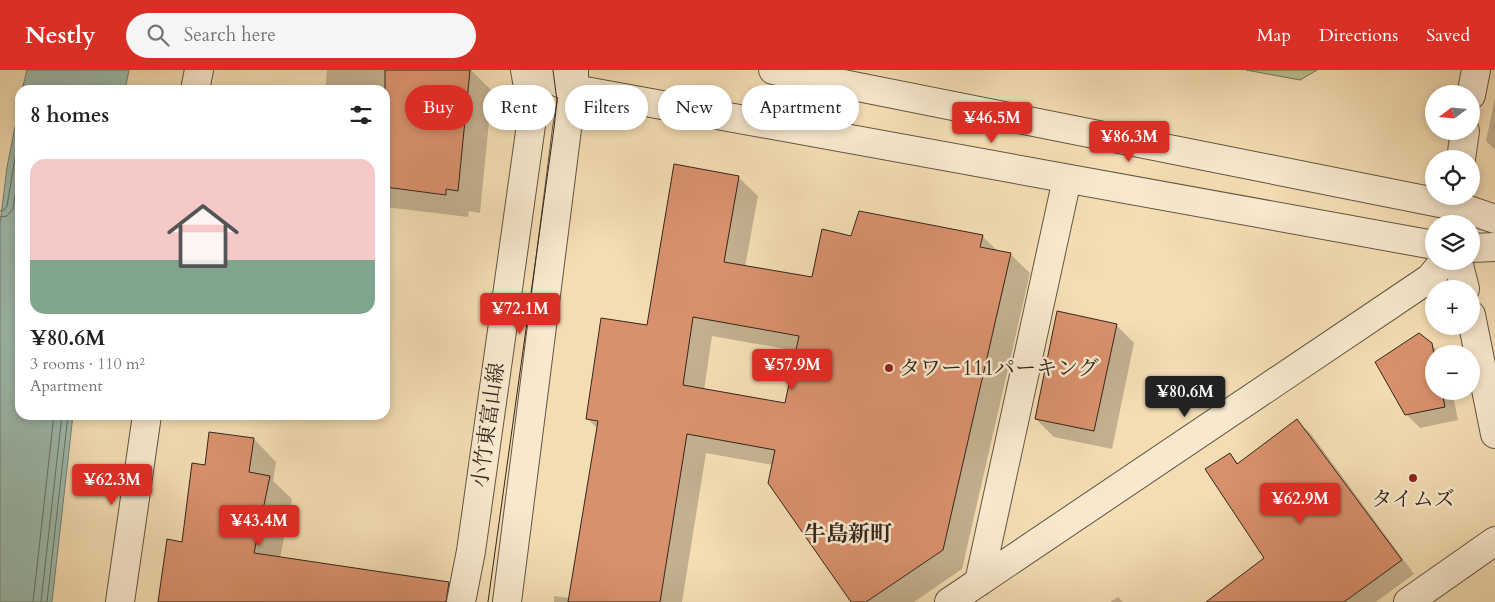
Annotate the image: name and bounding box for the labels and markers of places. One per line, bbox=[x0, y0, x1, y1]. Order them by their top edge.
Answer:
pin: ¥46.5M bbox=[951, 102, 1033, 144]
pin: ¥86.3M bbox=[1088, 121, 1170, 163]
pin: ¥72.1M bbox=[479, 292, 561, 335]
pin: ¥57.9M bbox=[751, 348, 833, 391]
place label: タワー111パーキング bbox=[899, 354, 1099, 383]
marker: タワー111パーキング bbox=[883, 362, 895, 374]
pin: ¥80.6M bbox=[1144, 376, 1226, 418]
pin: ¥62.3M bbox=[71, 464, 153, 506]
marker: タイムズ bbox=[1407, 472, 1419, 484]
pin: ¥62.9M bbox=[1259, 482, 1341, 525]
place label: タイムズ bbox=[1371, 485, 1455, 514]
pin: ¥43.4M bbox=[218, 504, 300, 547]

